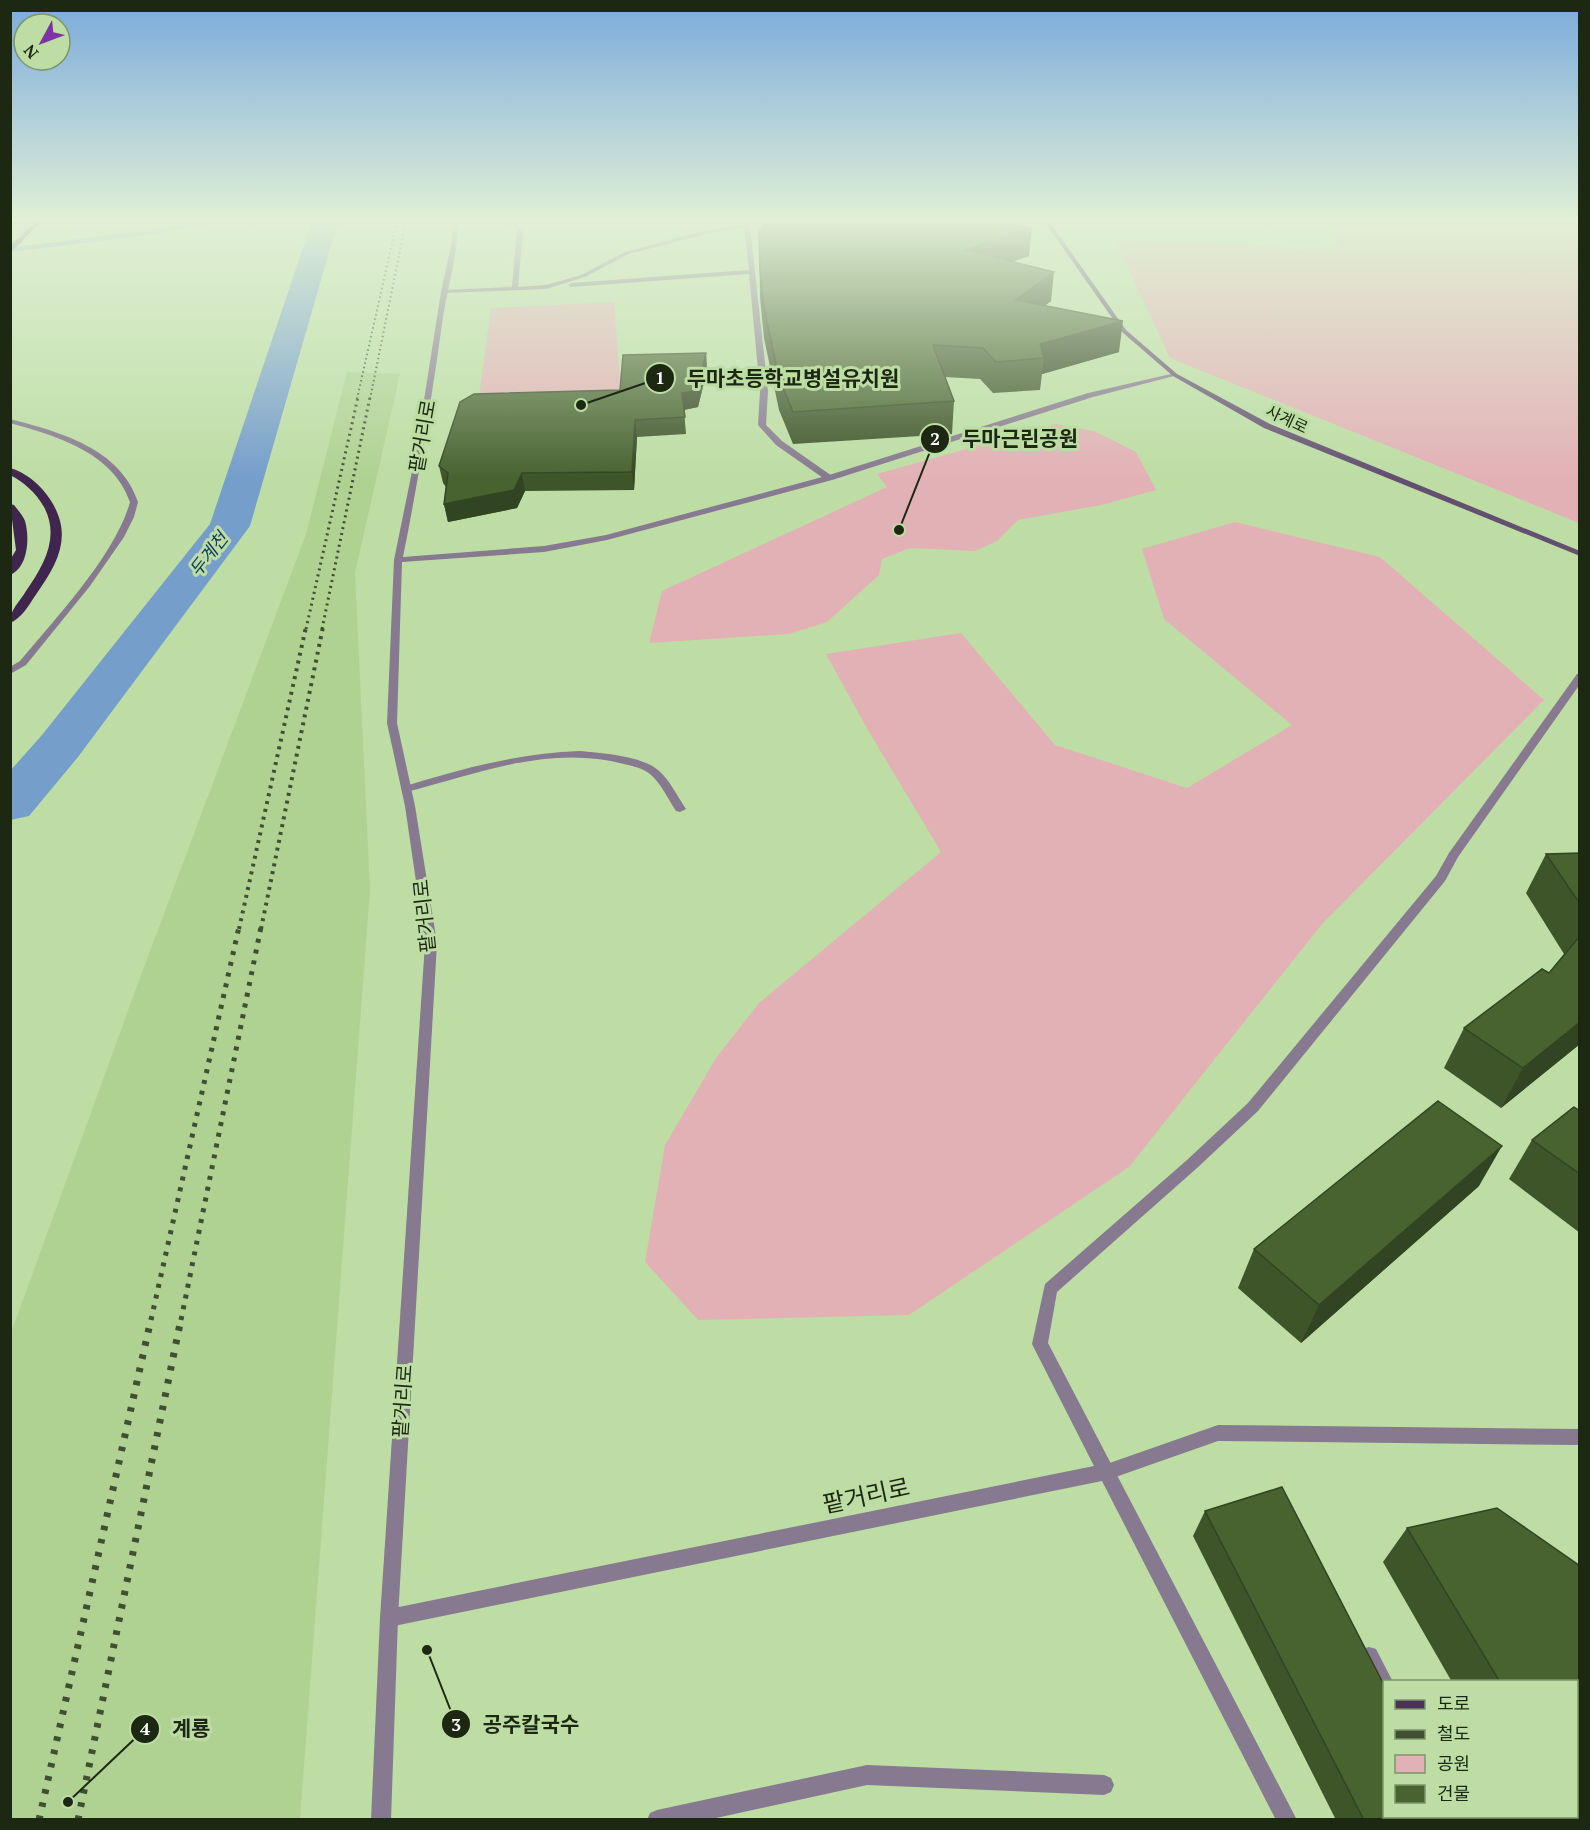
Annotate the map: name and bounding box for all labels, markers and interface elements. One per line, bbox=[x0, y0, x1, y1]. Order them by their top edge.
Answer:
north arrow bbox=[12, 12, 72, 72]
text: N bbox=[18, 40, 43, 64]
callout: 두마초등학교병설유치원 bbox=[645, 359, 911, 398]
text: 두마초등학교병설유치원 bbox=[687, 364, 899, 392]
text: 1 bbox=[655, 365, 665, 389]
street label: 팥거리로 bbox=[402, 397, 442, 475]
street label: 사계로 bbox=[1262, 400, 1312, 438]
callout: 두마근린공원 bbox=[920, 419, 1090, 458]
text: 두마근린공원 bbox=[962, 424, 1078, 452]
text: 2 bbox=[930, 426, 940, 450]
water label: 두계천 bbox=[183, 525, 234, 581]
street label: 팥거리로 bbox=[407, 878, 441, 954]
street label: 팥거리로 bbox=[386, 1363, 418, 1439]
street label: 팥거리로 bbox=[819, 1470, 913, 1520]
legend bbox=[1383, 1680, 1578, 1818]
text: 도로 bbox=[1437, 1691, 1470, 1715]
callout: 공주칼국수 bbox=[441, 1705, 591, 1744]
callout: 계룡 bbox=[130, 1709, 222, 1748]
text: 공주칼국수 bbox=[483, 1710, 579, 1738]
text: 3 bbox=[451, 1712, 461, 1736]
text: 계룡 bbox=[172, 1714, 210, 1742]
text: 4 bbox=[140, 1716, 151, 1740]
text: 철도 bbox=[1437, 1721, 1470, 1745]
text: 공원 bbox=[1437, 1751, 1470, 1775]
text: 건물 bbox=[1437, 1781, 1470, 1805]

